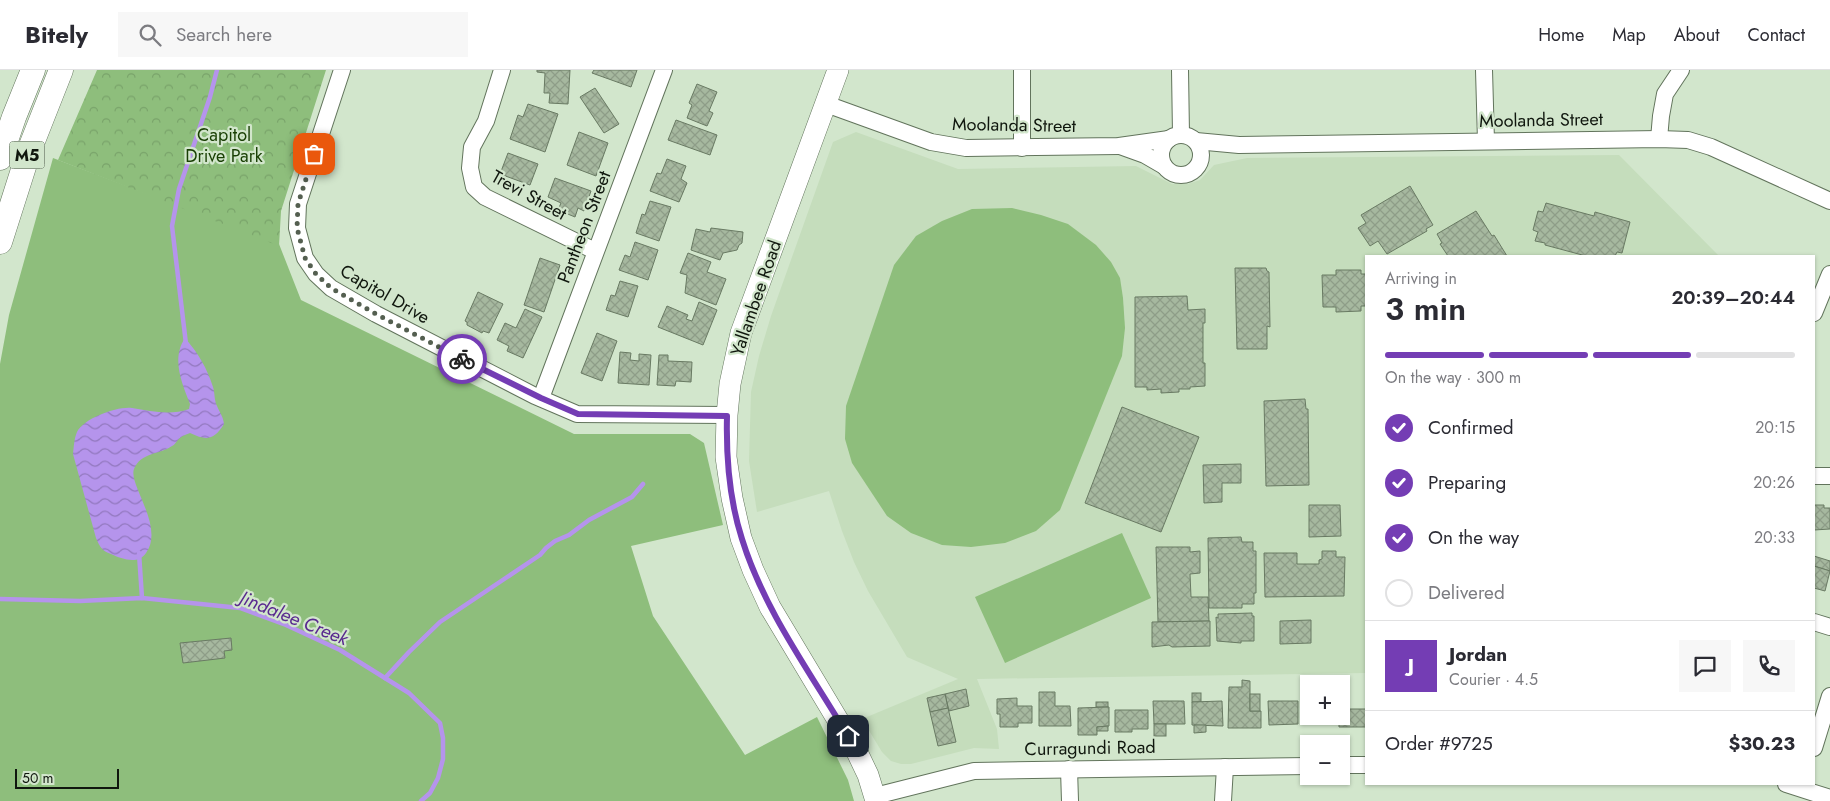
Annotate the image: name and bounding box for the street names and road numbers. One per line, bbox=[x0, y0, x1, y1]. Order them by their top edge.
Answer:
street label: Moolanda Street bbox=[1479, 106, 1604, 134]
street label: Moolanda Street bbox=[952, 111, 1077, 139]
road number: M5 bbox=[10, 142, 44, 168]
street label: Trevi Street bbox=[486, 164, 572, 227]
street label: Pantheon Street bbox=[551, 167, 618, 287]
street label: Yallambee Road bbox=[724, 237, 788, 359]
street label: Capitol Drive bbox=[335, 258, 435, 330]
street label: Curragundi Road bbox=[1024, 734, 1156, 762]

